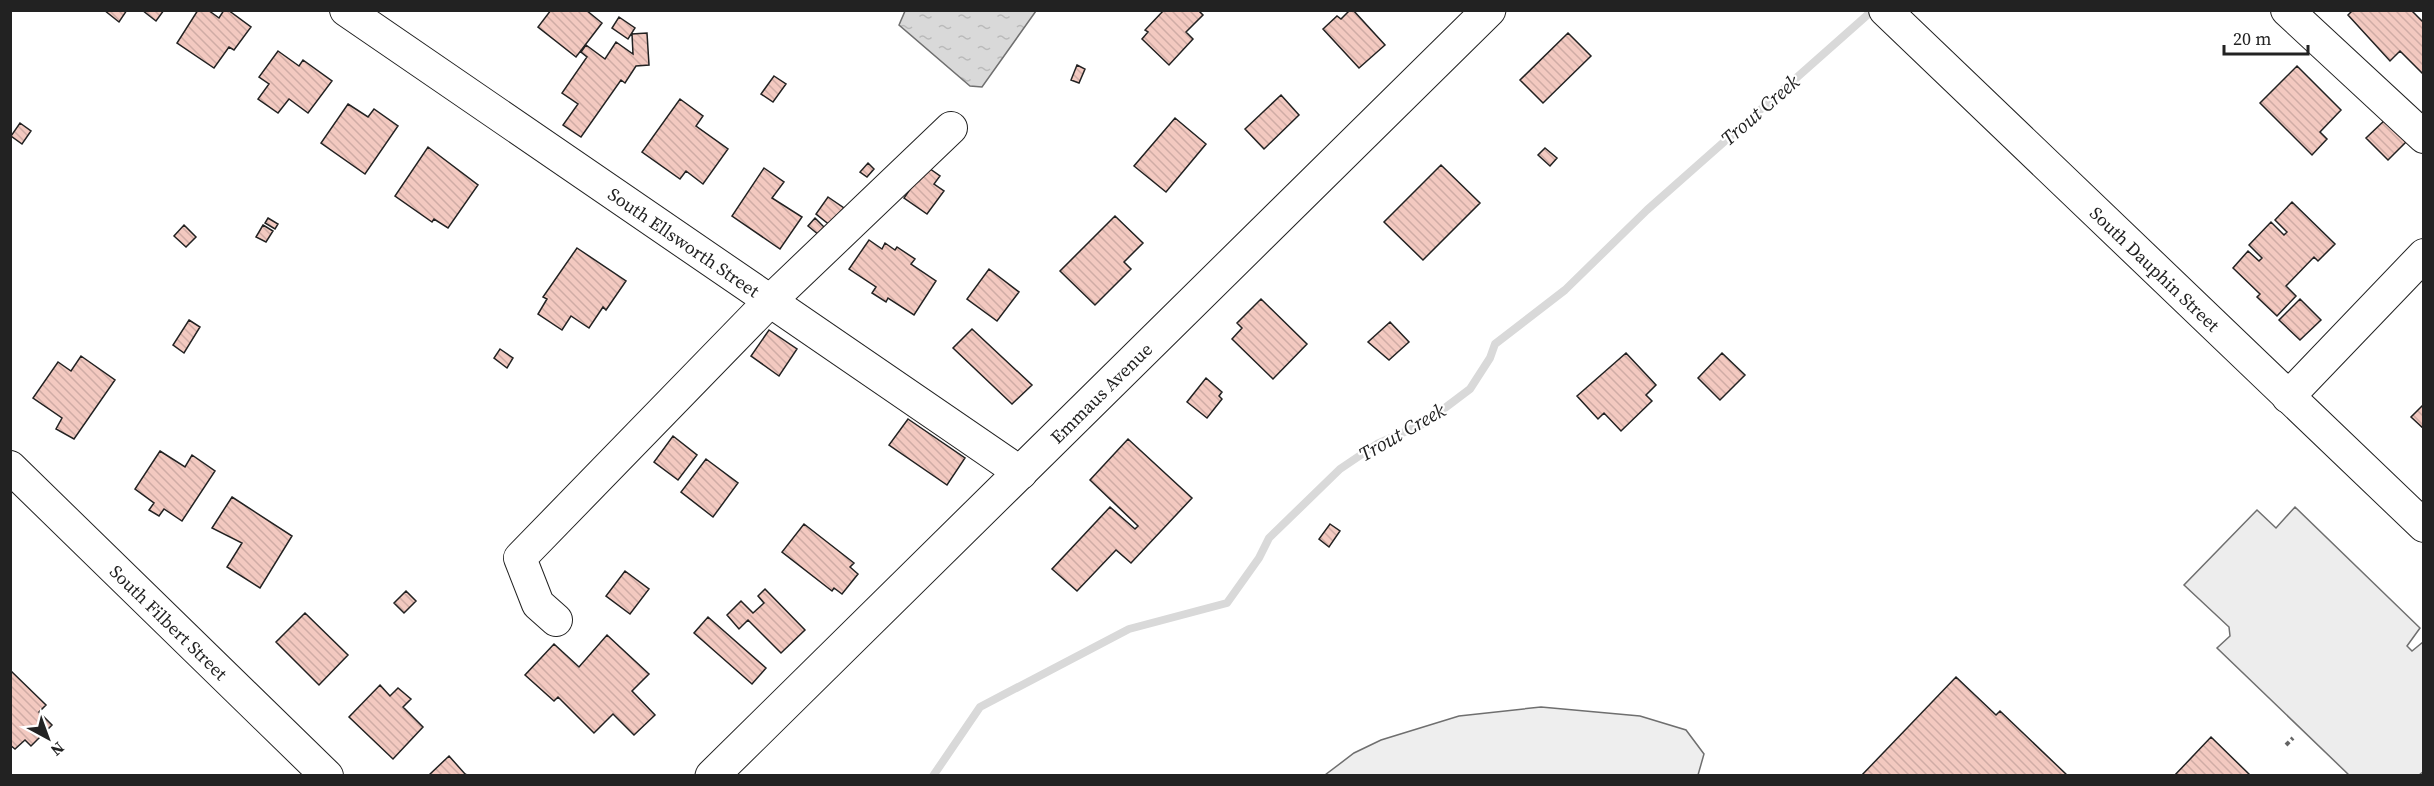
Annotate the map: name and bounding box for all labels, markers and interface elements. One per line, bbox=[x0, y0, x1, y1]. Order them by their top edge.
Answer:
scale bar bbox=[2224, 18, 2308, 56]
text: 20 m bbox=[2233, 26, 2271, 51]
water label: Trout Creek bbox=[1715, 68, 1806, 152]
street label: South Ellsworth Street bbox=[603, 181, 765, 303]
street label: South Dauphin Street bbox=[2085, 201, 2226, 337]
street label: Emmaus Avenue bbox=[1044, 337, 1157, 449]
water label: Trout Creek bbox=[1354, 396, 1451, 468]
street label: South Filbert Street bbox=[105, 559, 233, 685]
north arrow bbox=[18, 708, 78, 768]
text: N bbox=[46, 737, 69, 762]

